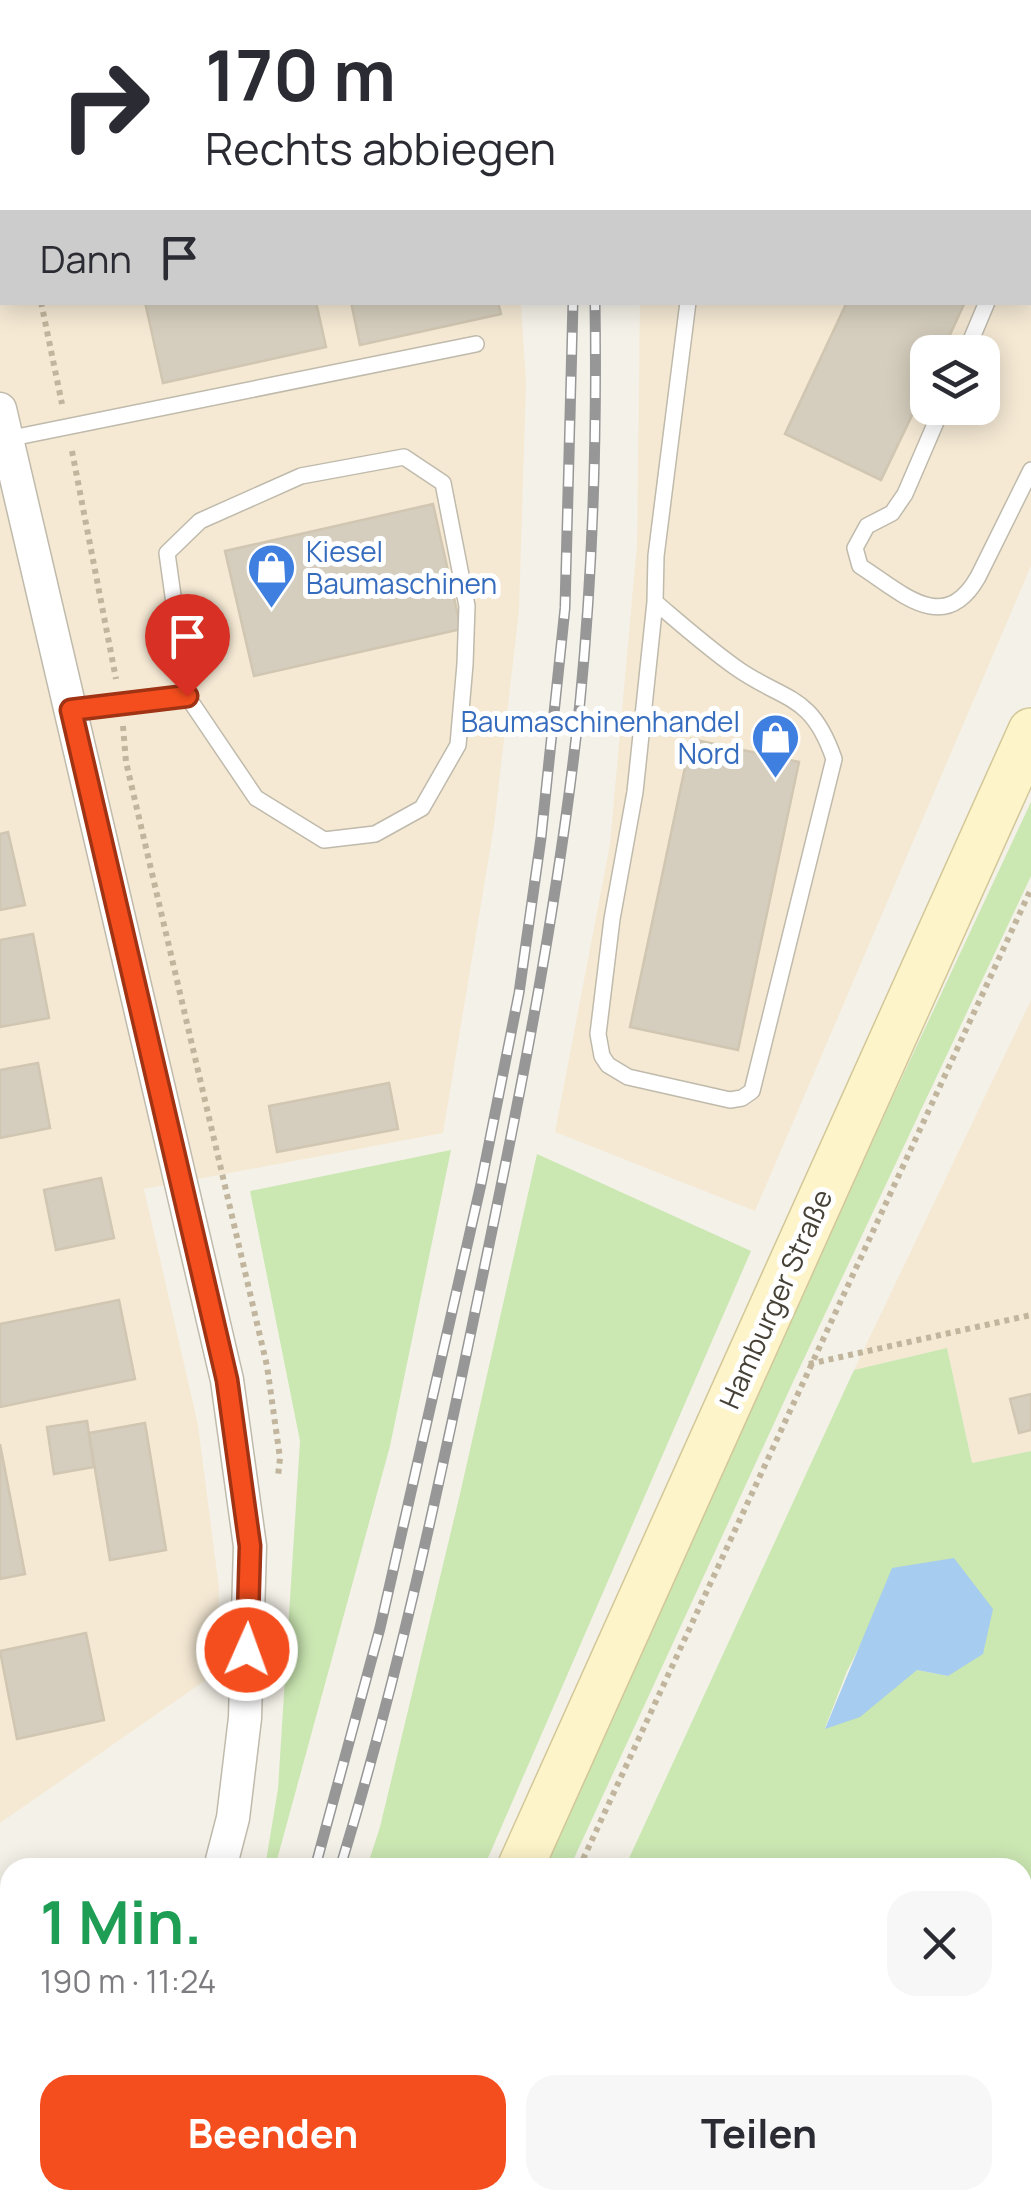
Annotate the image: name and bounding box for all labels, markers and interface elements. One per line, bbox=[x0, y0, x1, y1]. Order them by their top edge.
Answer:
text: 170 m bbox=[205, 26, 396, 122]
icon: right bbox=[40, 40, 170, 170]
text: Rechts abbiegen bbox=[205, 117, 556, 179]
icon: arrive bbox=[152, 230, 207, 285]
text: Dann bbox=[40, 232, 132, 284]
map controls bbox=[910, 335, 1000, 425]
button: layers bbox=[910, 335, 1000, 425]
place label: Kiesel Baumaschinen bbox=[306, 532, 497, 602]
shop icon: Kiesel Baumaschinen bbox=[245, 542, 297, 610]
pin bbox=[145, 594, 230, 697]
icon: arrive bbox=[160, 609, 215, 664]
place label: Baumaschinenhandel Nord bbox=[461, 702, 740, 772]
shop icon: Baumaschinenhandel Nord bbox=[749, 712, 801, 780]
street label: Hamburger Straße bbox=[710, 1183, 841, 1414]
position arrow bbox=[195, 1598, 299, 1702]
text: 1 Min. bbox=[40, 1880, 202, 1962]
button: close bbox=[887, 1891, 992, 1996]
text: 190 m · 11:24 bbox=[40, 1959, 216, 2003]
button: Beenden bbox=[40, 2075, 506, 2190]
button: Teilen bbox=[526, 2075, 992, 2190]

